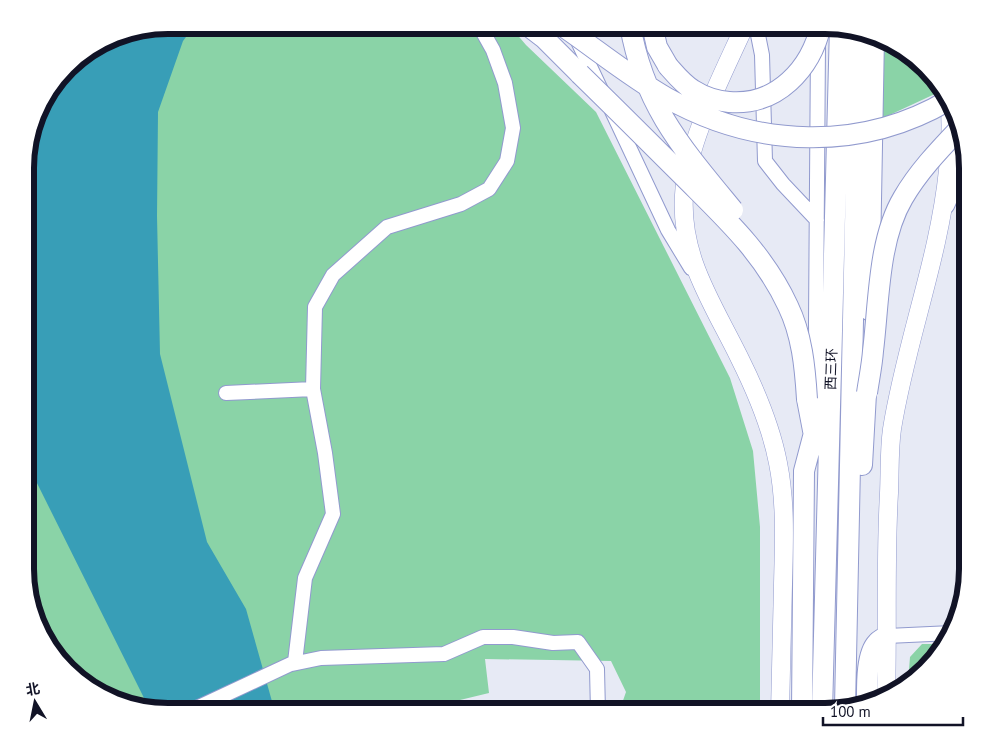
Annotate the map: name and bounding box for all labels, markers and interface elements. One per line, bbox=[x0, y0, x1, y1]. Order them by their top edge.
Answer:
street label: 西三环 bbox=[821, 348, 841, 390]
north arrow bbox=[10, 677, 60, 727]
text: 北 bbox=[24, 679, 41, 699]
scale bar bbox=[823, 694, 963, 726]
text: 100 m bbox=[830, 702, 871, 721]

